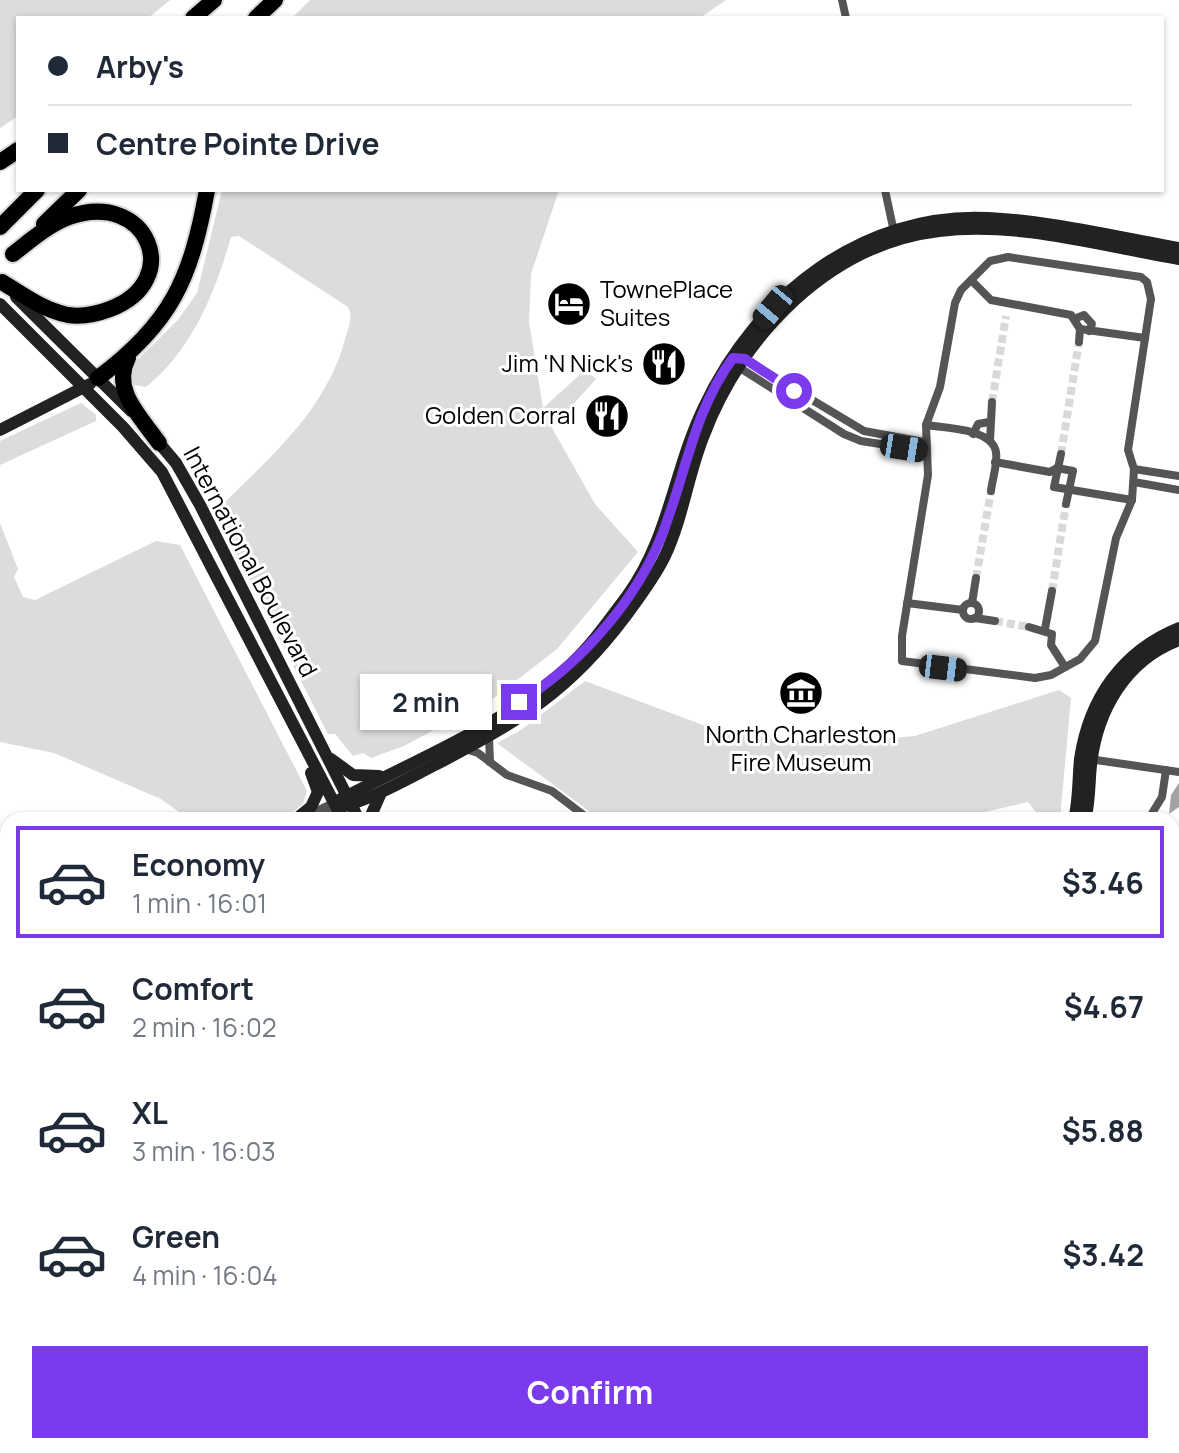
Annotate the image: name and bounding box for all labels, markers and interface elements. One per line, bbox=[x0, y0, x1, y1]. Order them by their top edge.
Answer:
text: Arby's bbox=[96, 46, 184, 87]
text: Centre Pointe Drive bbox=[96, 123, 380, 164]
place label: TownePlace Suites bbox=[600, 272, 733, 333]
hotel icon: TownePlace Suites bbox=[545, 280, 593, 328]
car bbox=[748, 281, 798, 333]
restaurant icon: Jim 'N Nick's bbox=[640, 340, 688, 388]
place label: Jim 'N Nick's bbox=[502, 346, 633, 379]
route start bbox=[776, 373, 812, 409]
restaurant icon: Golden Corral bbox=[583, 392, 631, 440]
place label: Golden Corral bbox=[425, 398, 576, 431]
car bbox=[878, 432, 930, 464]
street label: International Boulevard bbox=[177, 440, 326, 682]
car bbox=[918, 653, 968, 683]
museum icon: North Charleston Fire Museum bbox=[777, 669, 825, 717]
callout: 2 min bbox=[359, 674, 491, 730]
text: 2 min bbox=[392, 684, 460, 720]
route end bbox=[501, 684, 537, 720]
place label: North Charleston Fire Museum bbox=[705, 717, 897, 778]
text: Economy bbox=[132, 844, 265, 885]
icon: car bbox=[36, 846, 108, 918]
text: $3.46 bbox=[1062, 862, 1144, 903]
text: 1 min · 16:01 bbox=[132, 885, 267, 921]
text: Comfort bbox=[132, 968, 254, 1009]
icon: car bbox=[36, 970, 108, 1042]
text: $4.67 bbox=[1064, 986, 1144, 1027]
text: 2 min · 16:02 bbox=[132, 1009, 277, 1045]
text: XL bbox=[132, 1092, 168, 1133]
icon: car bbox=[36, 1094, 108, 1166]
text: $5.88 bbox=[1062, 1110, 1144, 1151]
text: 3 min · 16:03 bbox=[132, 1133, 276, 1169]
text: Green bbox=[132, 1216, 220, 1257]
icon: car bbox=[36, 1218, 108, 1290]
text: $3.42 bbox=[1062, 1234, 1144, 1275]
text: 4 min · 16:04 bbox=[132, 1257, 278, 1293]
button: Confirm bbox=[32, 1346, 1148, 1438]

